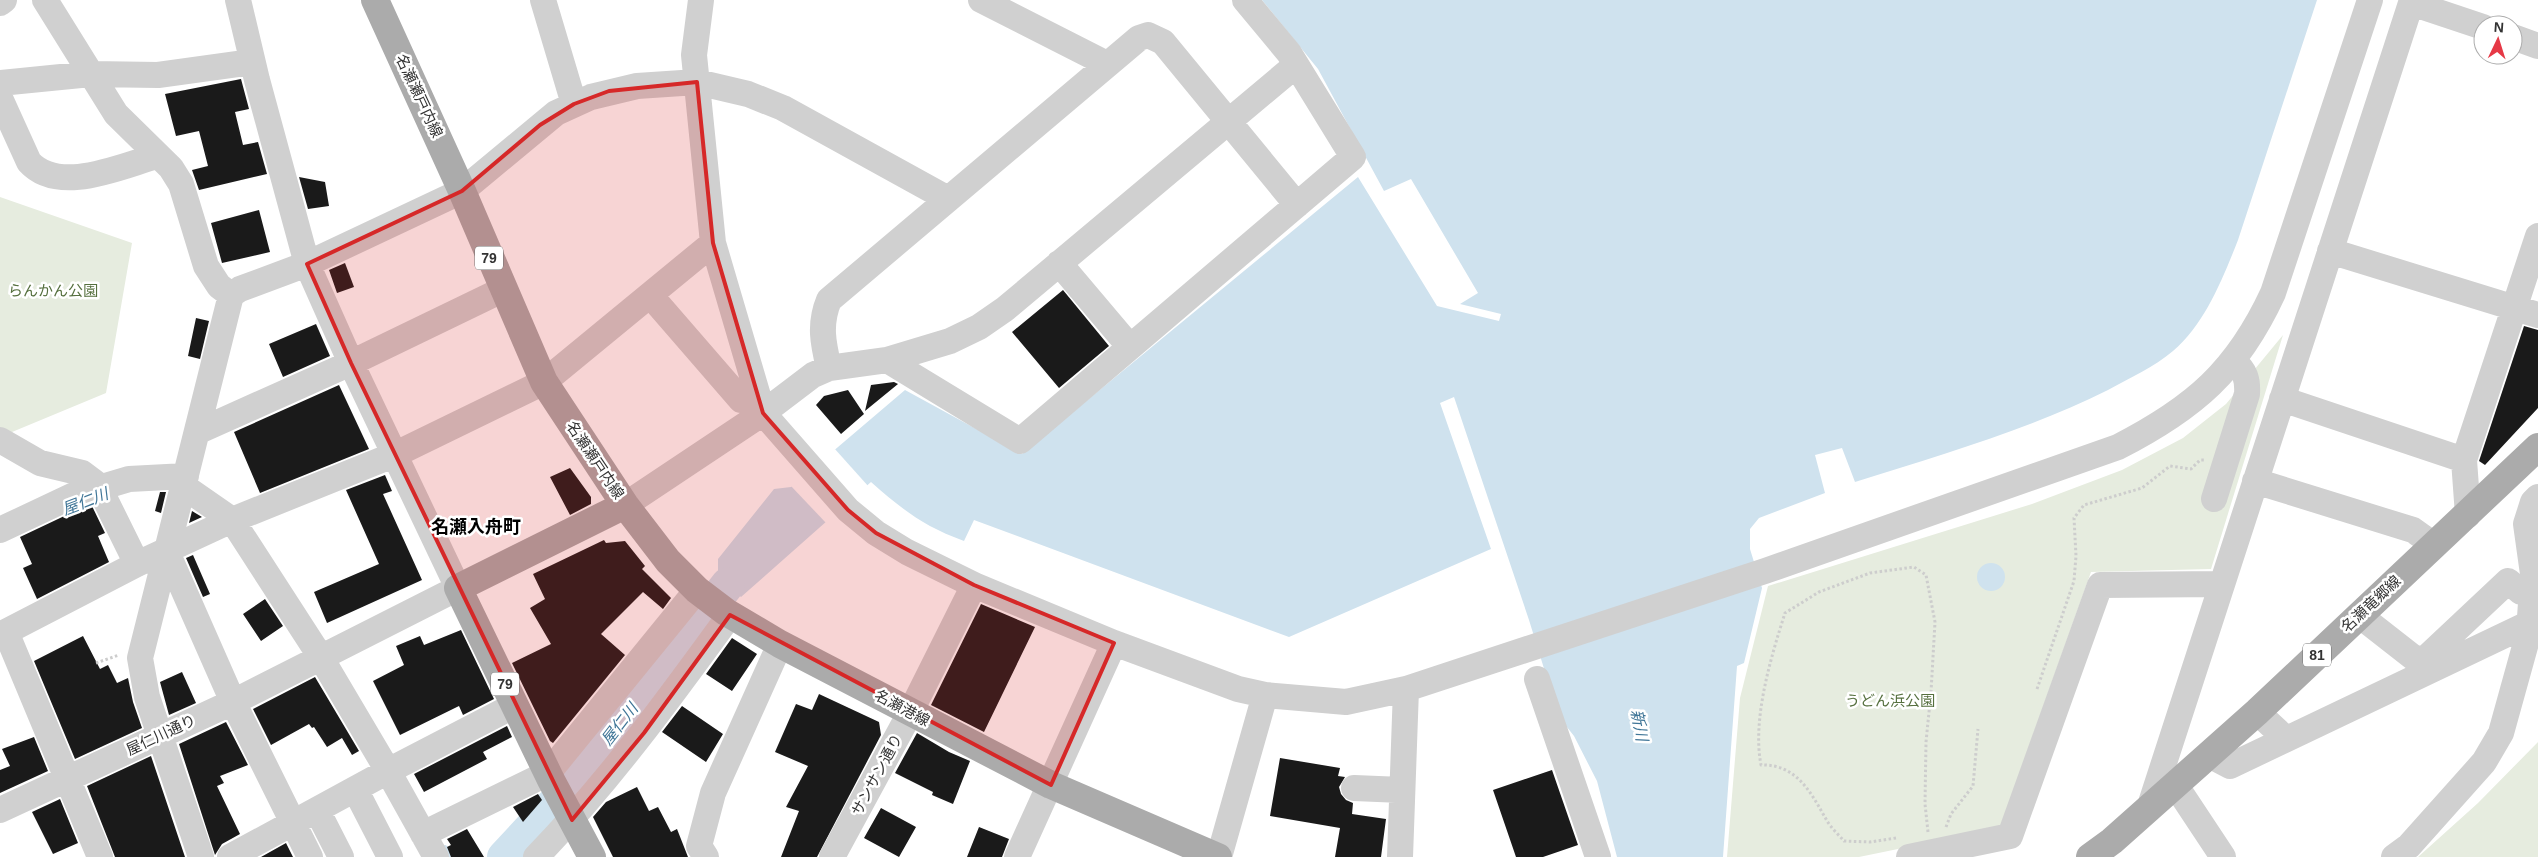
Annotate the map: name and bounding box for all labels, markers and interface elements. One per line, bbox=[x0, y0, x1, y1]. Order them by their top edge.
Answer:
north arrow bbox=[2473, 15, 2523, 65]
text: N bbox=[2493, 19, 2505, 35]
street label: 名瀬瀬戸内線 bbox=[393, 51, 446, 140]
road number: 79 bbox=[475, 247, 503, 270]
park label: らんかん公園 bbox=[8, 282, 98, 299]
street label: 名瀬瀬戸内線 bbox=[563, 418, 628, 502]
water label: 屋仁川 bbox=[60, 484, 112, 518]
district label: 名瀬入舟町 bbox=[431, 517, 521, 537]
street label: 名瀬竜郷線 bbox=[2337, 572, 2404, 635]
road number: 81 bbox=[2303, 644, 2331, 666]
road number: 79 bbox=[491, 672, 519, 696]
street label: 名瀬港線 bbox=[872, 686, 933, 729]
park label: うどん浜公園 bbox=[1845, 692, 1935, 709]
water label: 屋仁川 bbox=[598, 699, 642, 748]
water label: 新川 bbox=[1628, 708, 1651, 744]
street label: 屋仁川通り bbox=[123, 711, 198, 758]
street label: サンサン通り bbox=[848, 731, 905, 818]

